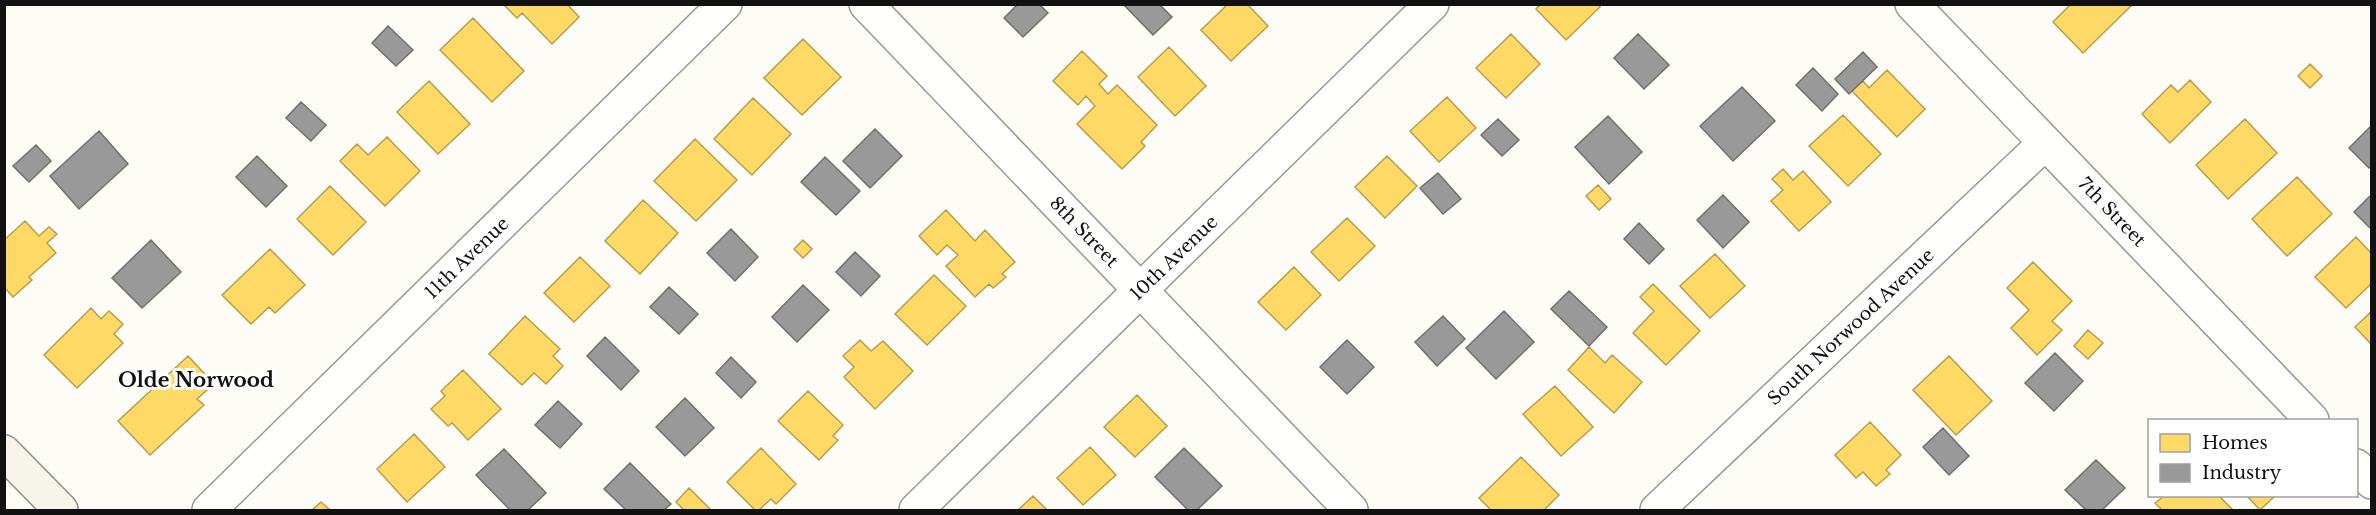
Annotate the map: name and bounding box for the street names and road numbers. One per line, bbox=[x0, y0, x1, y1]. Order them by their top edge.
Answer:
street label: 7th Street bbox=[2074, 173, 2150, 251]
street label: 8th Street bbox=[1045, 192, 1123, 272]
street label: 10th Avenue bbox=[1126, 211, 1222, 305]
street label: 11th Avenue bbox=[420, 212, 514, 304]
street label: South Norwood Avenue bbox=[1763, 244, 1939, 410]

